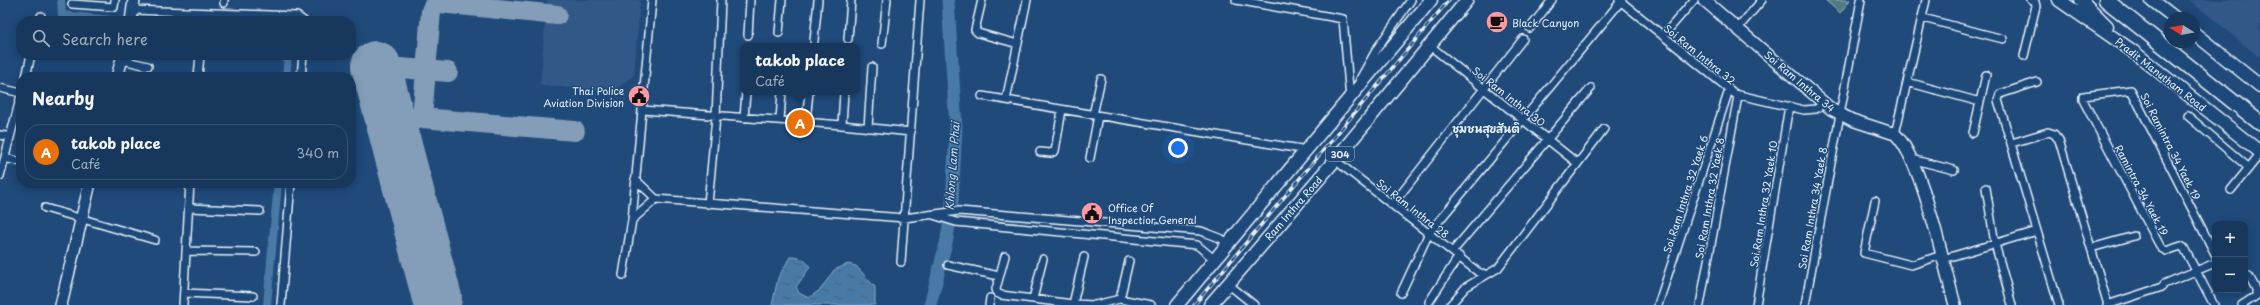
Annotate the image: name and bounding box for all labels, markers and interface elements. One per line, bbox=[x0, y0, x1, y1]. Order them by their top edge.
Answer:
cafe icon: Black Canyon bbox=[1484, 9, 1510, 35]
north arrow bbox=[2164, 12, 2200, 48]
place label: Black Canyon bbox=[1512, 15, 1579, 30]
search box bbox=[16, 16, 356, 60]
street label: Soi Ram Inthra 32 bbox=[1661, 20, 1739, 88]
icon: search bbox=[30, 27, 52, 49]
text: Search here bbox=[62, 27, 148, 50]
street label: Pradit Manutham Road bbox=[2112, 34, 2210, 114]
popup bbox=[740, 43, 860, 95]
street label: Soi Ram Inthra 34 bbox=[1761, 47, 1839, 115]
text: takob place bbox=[755, 48, 845, 71]
street label: Soi Ram Inthra 30 bbox=[1469, 63, 1549, 129]
text: Café bbox=[755, 71, 785, 90]
place label: Thai Police Aviation Division bbox=[543, 83, 624, 110]
public building icon: Thai Police Aviation Division bbox=[626, 83, 652, 109]
text: Nearby bbox=[32, 85, 94, 111]
street label: Soi Ramintra 34 Yaek 19 bbox=[2139, 90, 2203, 202]
pin: A bbox=[787, 108, 813, 138]
water label: Khlong Lam Phai bbox=[940, 119, 964, 211]
district label: ชุมชนสุขสันติ bbox=[1452, 120, 1520, 138]
text: takob place bbox=[71, 131, 161, 154]
street label: Soi Ram Inthra 32 Yaek 6 bbox=[1659, 133, 1711, 255]
street label: Soi Ram Inthra 32 Yaek 8 bbox=[1691, 136, 1727, 260]
your location bbox=[1168, 138, 1188, 158]
street label: Soi Ram Inthra 32 Yaek 10 bbox=[1746, 139, 1780, 269]
text: A bbox=[41, 143, 51, 162]
text: 340 m bbox=[296, 143, 339, 162]
street label: Ramintra 34 Yaek 19 bbox=[2113, 143, 2171, 237]
street label: Soi Ram Inthra 34 Yaek 8 bbox=[1794, 146, 1830, 270]
road number: 304 bbox=[1326, 147, 1354, 161]
text: Café bbox=[71, 154, 100, 173]
street label: Ram Inthra Road bbox=[1261, 172, 1325, 244]
street label: Soi Ram Inthra 28 bbox=[1374, 175, 1452, 241]
public building icon: Office Of Inspectior General bbox=[1079, 200, 1105, 226]
place label: Office Of Inspectior General bbox=[1108, 200, 1197, 227]
map controls bbox=[2212, 221, 2248, 293]
button: + bbox=[2212, 221, 2248, 257]
button: − bbox=[2212, 257, 2248, 293]

